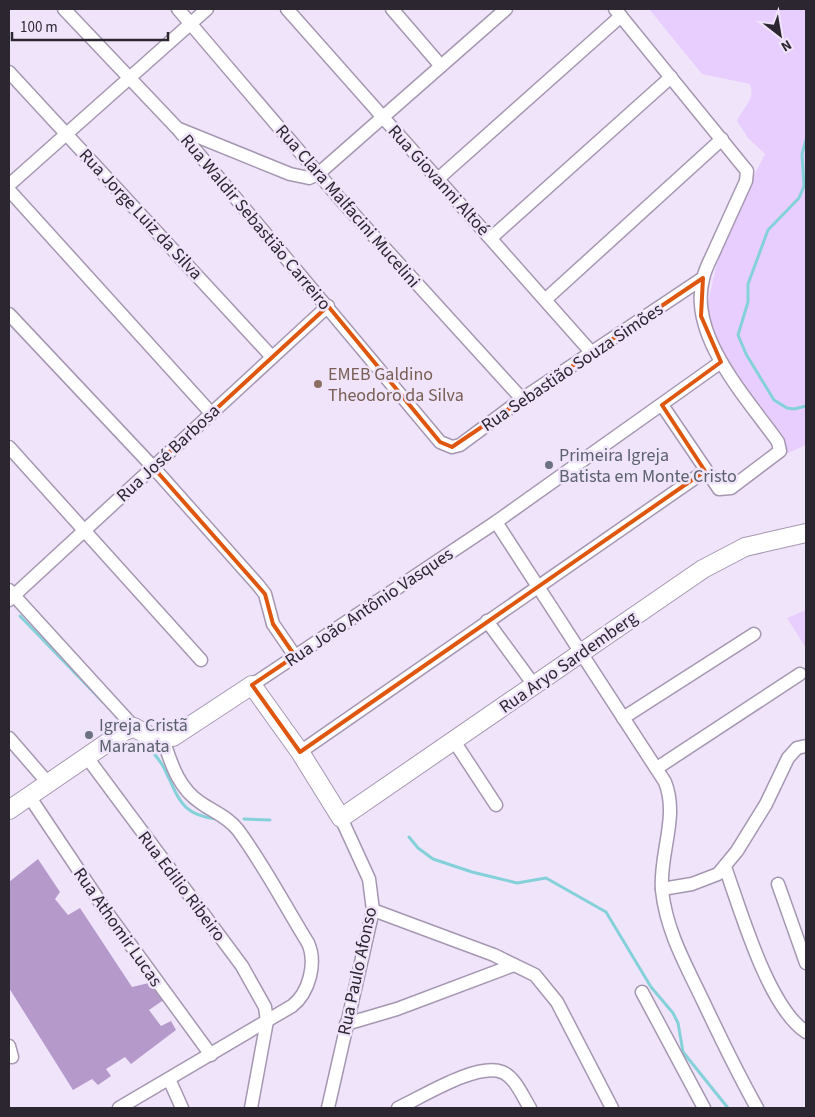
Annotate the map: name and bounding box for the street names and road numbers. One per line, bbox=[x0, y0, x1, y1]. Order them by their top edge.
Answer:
street label: Rua Clara Malfacini Mucelini bbox=[270, 119, 426, 294]
street label: Rua Giovanni Altoé bbox=[382, 119, 495, 241]
street label: Rua Waldir Sebastião Carreiro bbox=[174, 129, 337, 316]
street label: Rua Jorge Luiz da Silva bbox=[73, 143, 208, 285]
street label: Rua Sebastião Souza Simões bbox=[476, 297, 668, 438]
street label: Rua José Barbosa bbox=[111, 399, 226, 508]
street label: Rua João Antônio Vasques bbox=[280, 542, 458, 673]
street label: Rua Aryo Sardemberg bbox=[494, 605, 642, 720]
street label: Rua Edilio Ribeiro bbox=[132, 826, 231, 947]
street label: Rua Athomir Lucas bbox=[67, 863, 168, 992]
street label: Rua Paulo Afonso bbox=[332, 905, 383, 1038]

